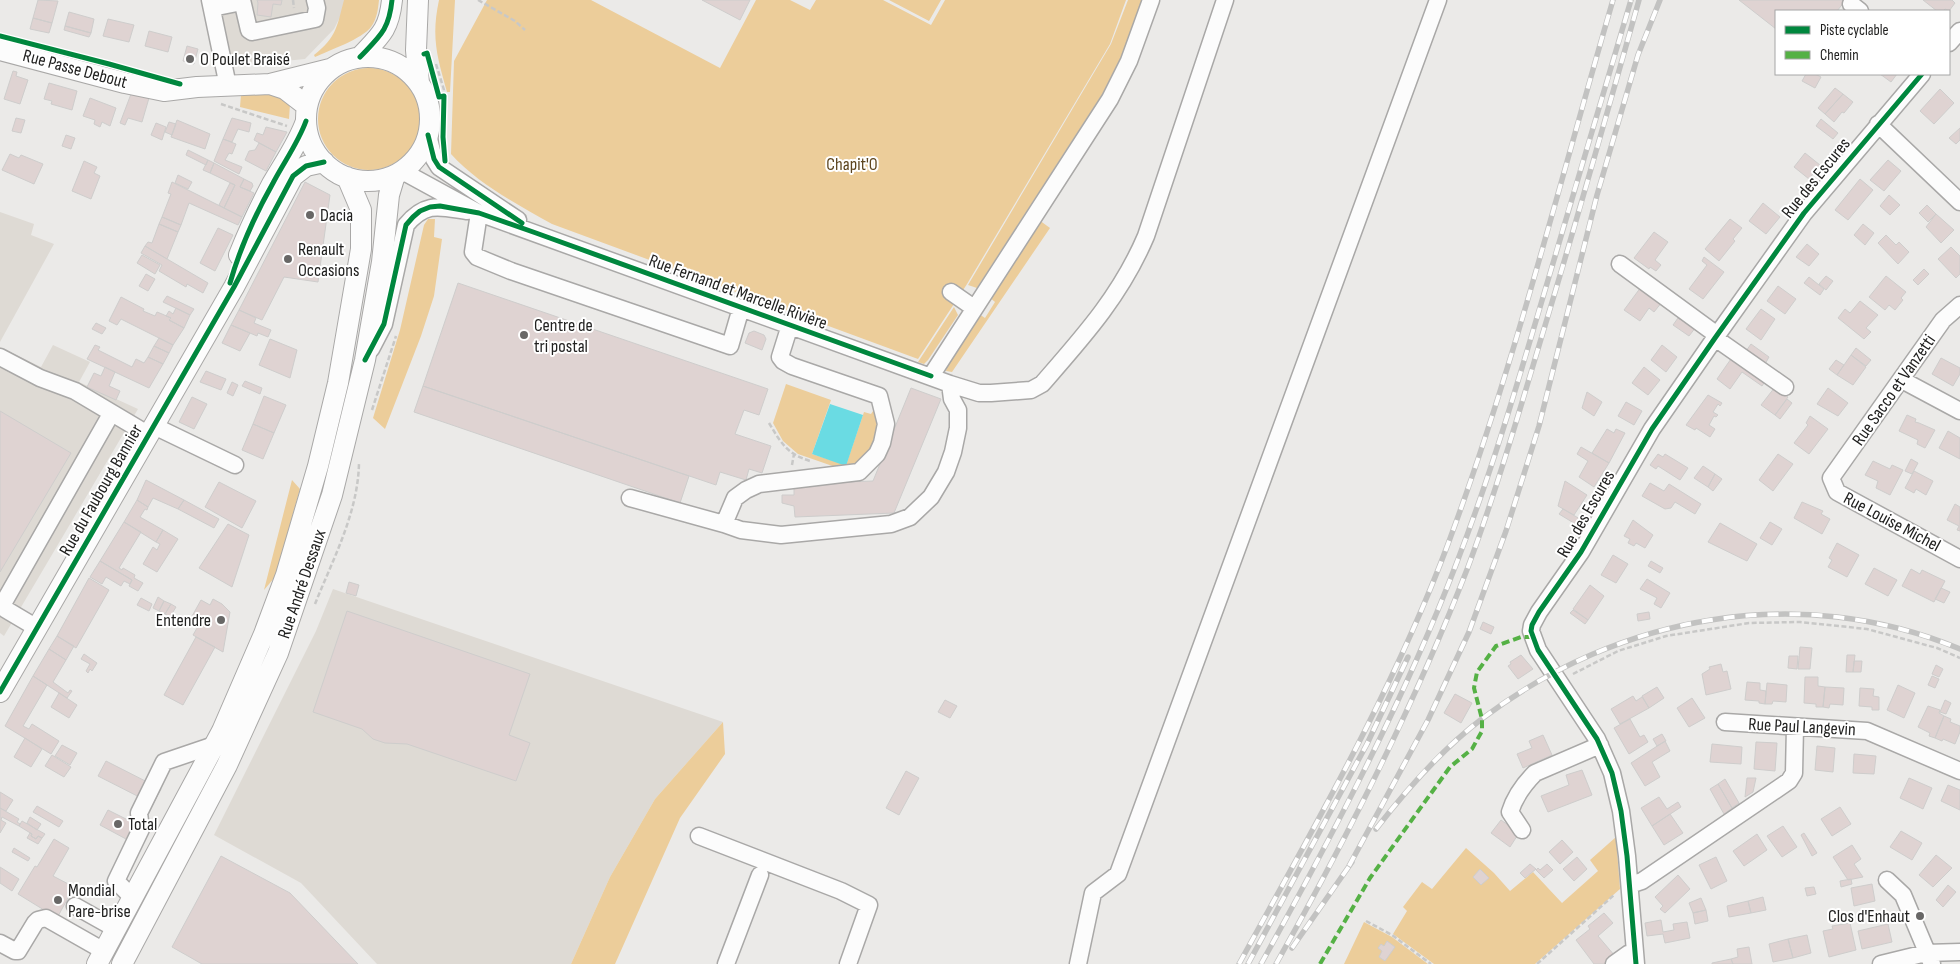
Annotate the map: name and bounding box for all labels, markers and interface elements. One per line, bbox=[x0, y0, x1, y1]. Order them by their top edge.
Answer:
legend bbox=[1775, 10, 1950, 75]
text: Piste cyclable bbox=[1820, 21, 1889, 40]
street label: Rue Passe Debout bbox=[21, 45, 130, 93]
text: Chemin bbox=[1820, 46, 1859, 65]
place label: O Poulet Braisé bbox=[200, 49, 290, 70]
marker: O Poulet Braisé bbox=[184, 53, 196, 65]
street label: Rue des Escures bbox=[1777, 134, 1855, 222]
park label: Chapit'O bbox=[826, 154, 878, 175]
place label: Dacia bbox=[320, 205, 353, 226]
marker: Dacia bbox=[304, 209, 316, 221]
place label: Renault Occasions bbox=[298, 239, 359, 281]
street label: Rue Fernand et Marcelle Rivière bbox=[646, 250, 830, 334]
marker: Renault Occasions bbox=[282, 253, 294, 265]
place label: Centre de tri postal bbox=[534, 315, 593, 357]
marker: Centre de tri postal bbox=[518, 329, 530, 341]
street label: Rue Sacco et Vanzetti bbox=[1848, 330, 1940, 450]
street label: Rue du Faubourg Bannier bbox=[55, 421, 147, 559]
street label: Rue des Escures bbox=[1553, 467, 1619, 561]
street label: Rue Louise Michel bbox=[1840, 488, 1944, 556]
street label: Rue André Dessaux bbox=[273, 526, 331, 641]
place label: Entendre bbox=[156, 610, 211, 631]
marker: Entendre bbox=[215, 614, 227, 626]
street label: Rue Paul Langevin bbox=[1748, 714, 1856, 740]
place label: Total bbox=[128, 814, 157, 835]
marker: Total bbox=[112, 818, 124, 830]
place label: Mondial Pare-brise bbox=[68, 880, 131, 922]
marker: Mondial Pare-brise bbox=[52, 894, 64, 906]
place label: Clos d'Enhaut bbox=[1828, 906, 1910, 927]
marker: Clos d'Enhaut bbox=[1914, 910, 1926, 922]

